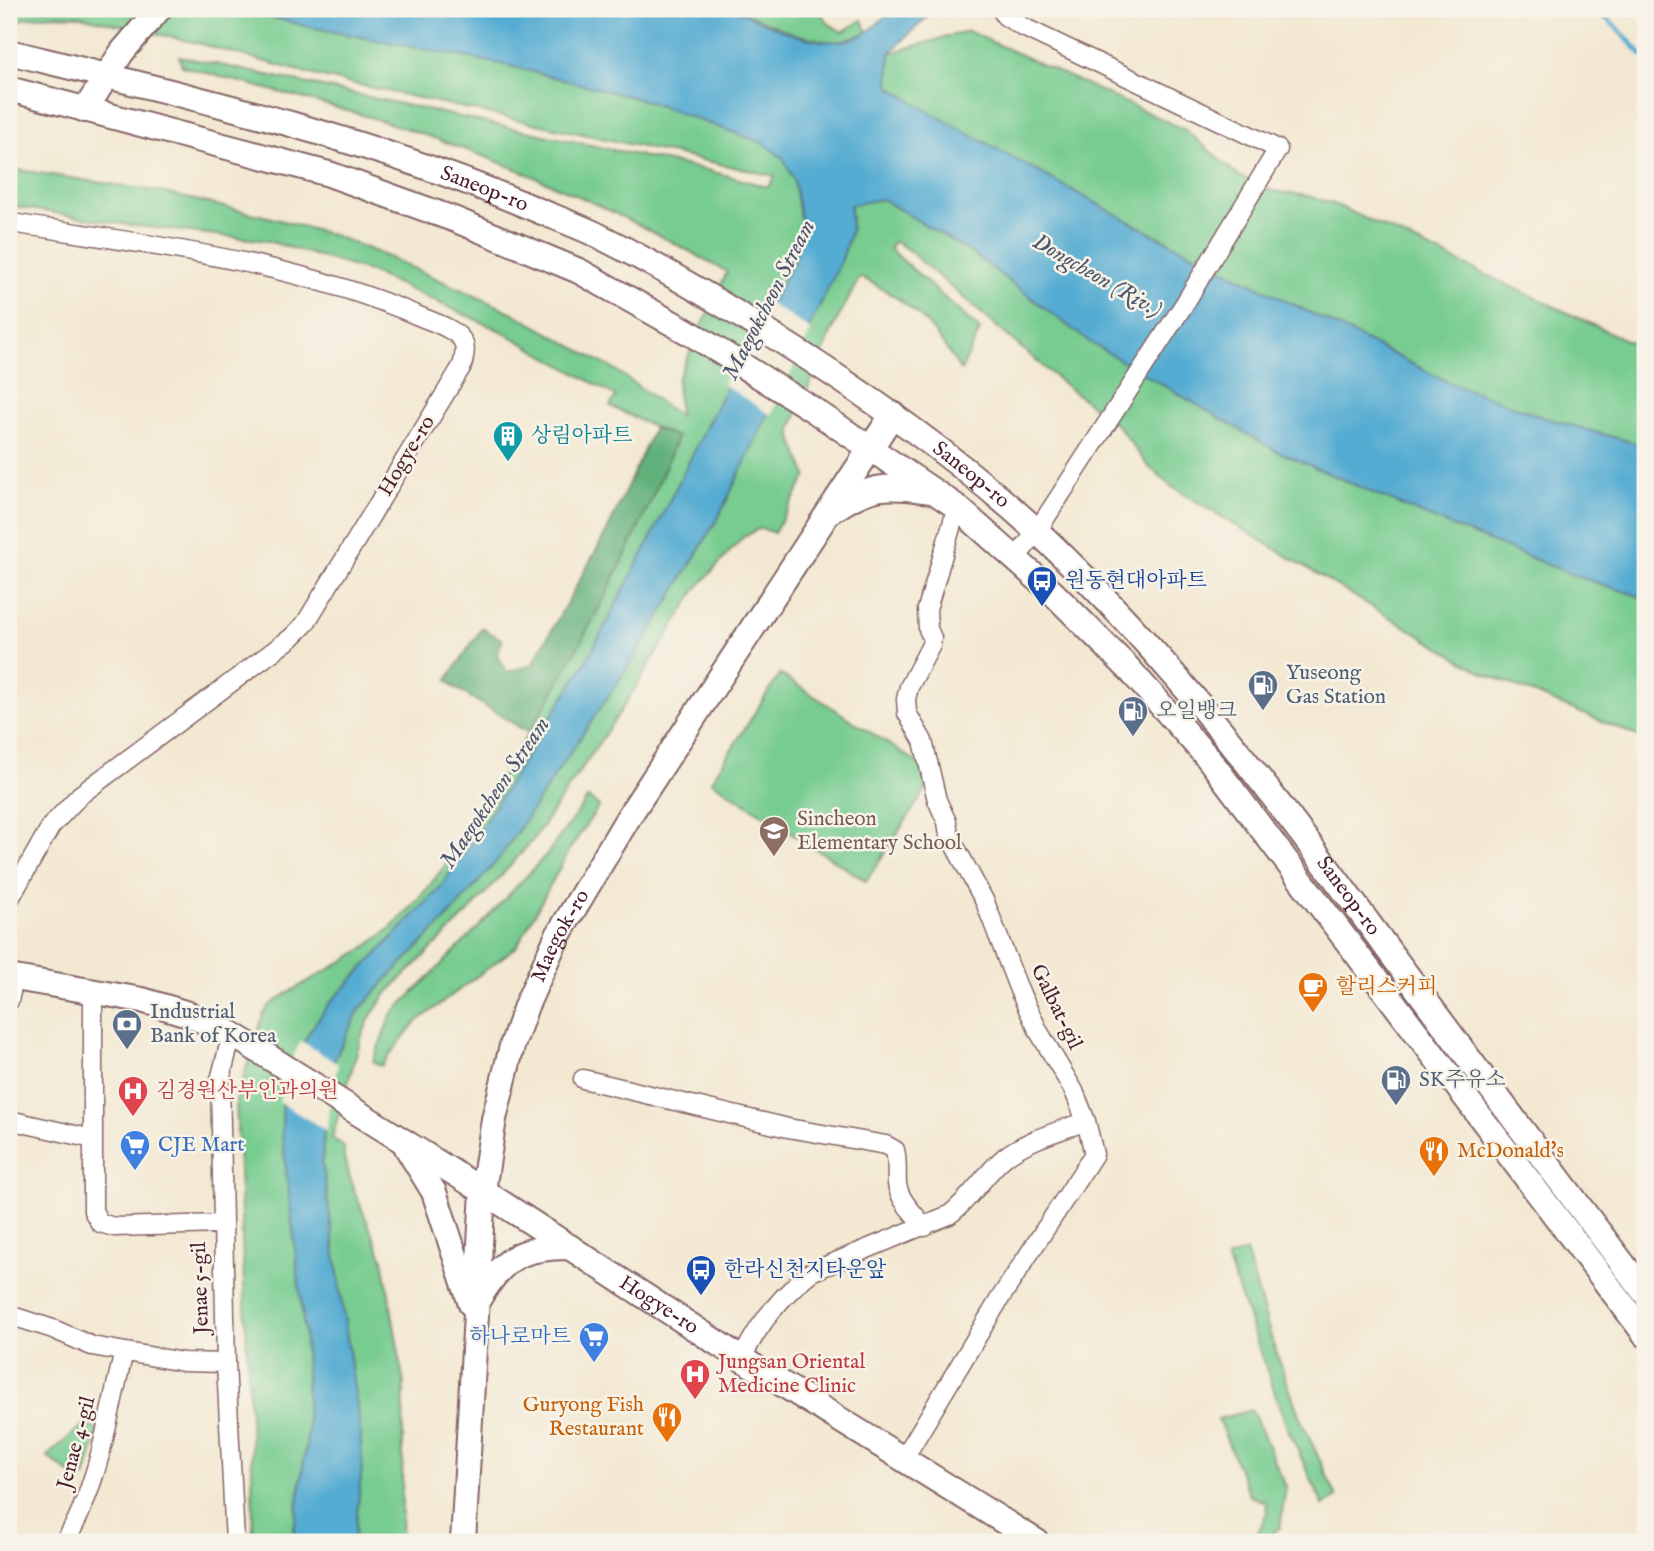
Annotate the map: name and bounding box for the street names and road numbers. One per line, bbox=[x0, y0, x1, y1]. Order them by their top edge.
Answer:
street label: Saneop-ro bbox=[437, 160, 532, 218]
street label: Hogye-ro bbox=[372, 411, 442, 501]
street label: Saneop-ro bbox=[927, 435, 1016, 514]
street label: Saneop-ro bbox=[1310, 851, 1387, 941]
street label: Maegok-ro bbox=[525, 885, 596, 986]
street label: Galbat-gil bbox=[1024, 960, 1088, 1054]
street label: Jenae 5-gil bbox=[186, 1241, 216, 1337]
street label: Hogye-ro bbox=[614, 1269, 704, 1341]
street label: Jenae 4-gil bbox=[51, 1393, 102, 1494]

